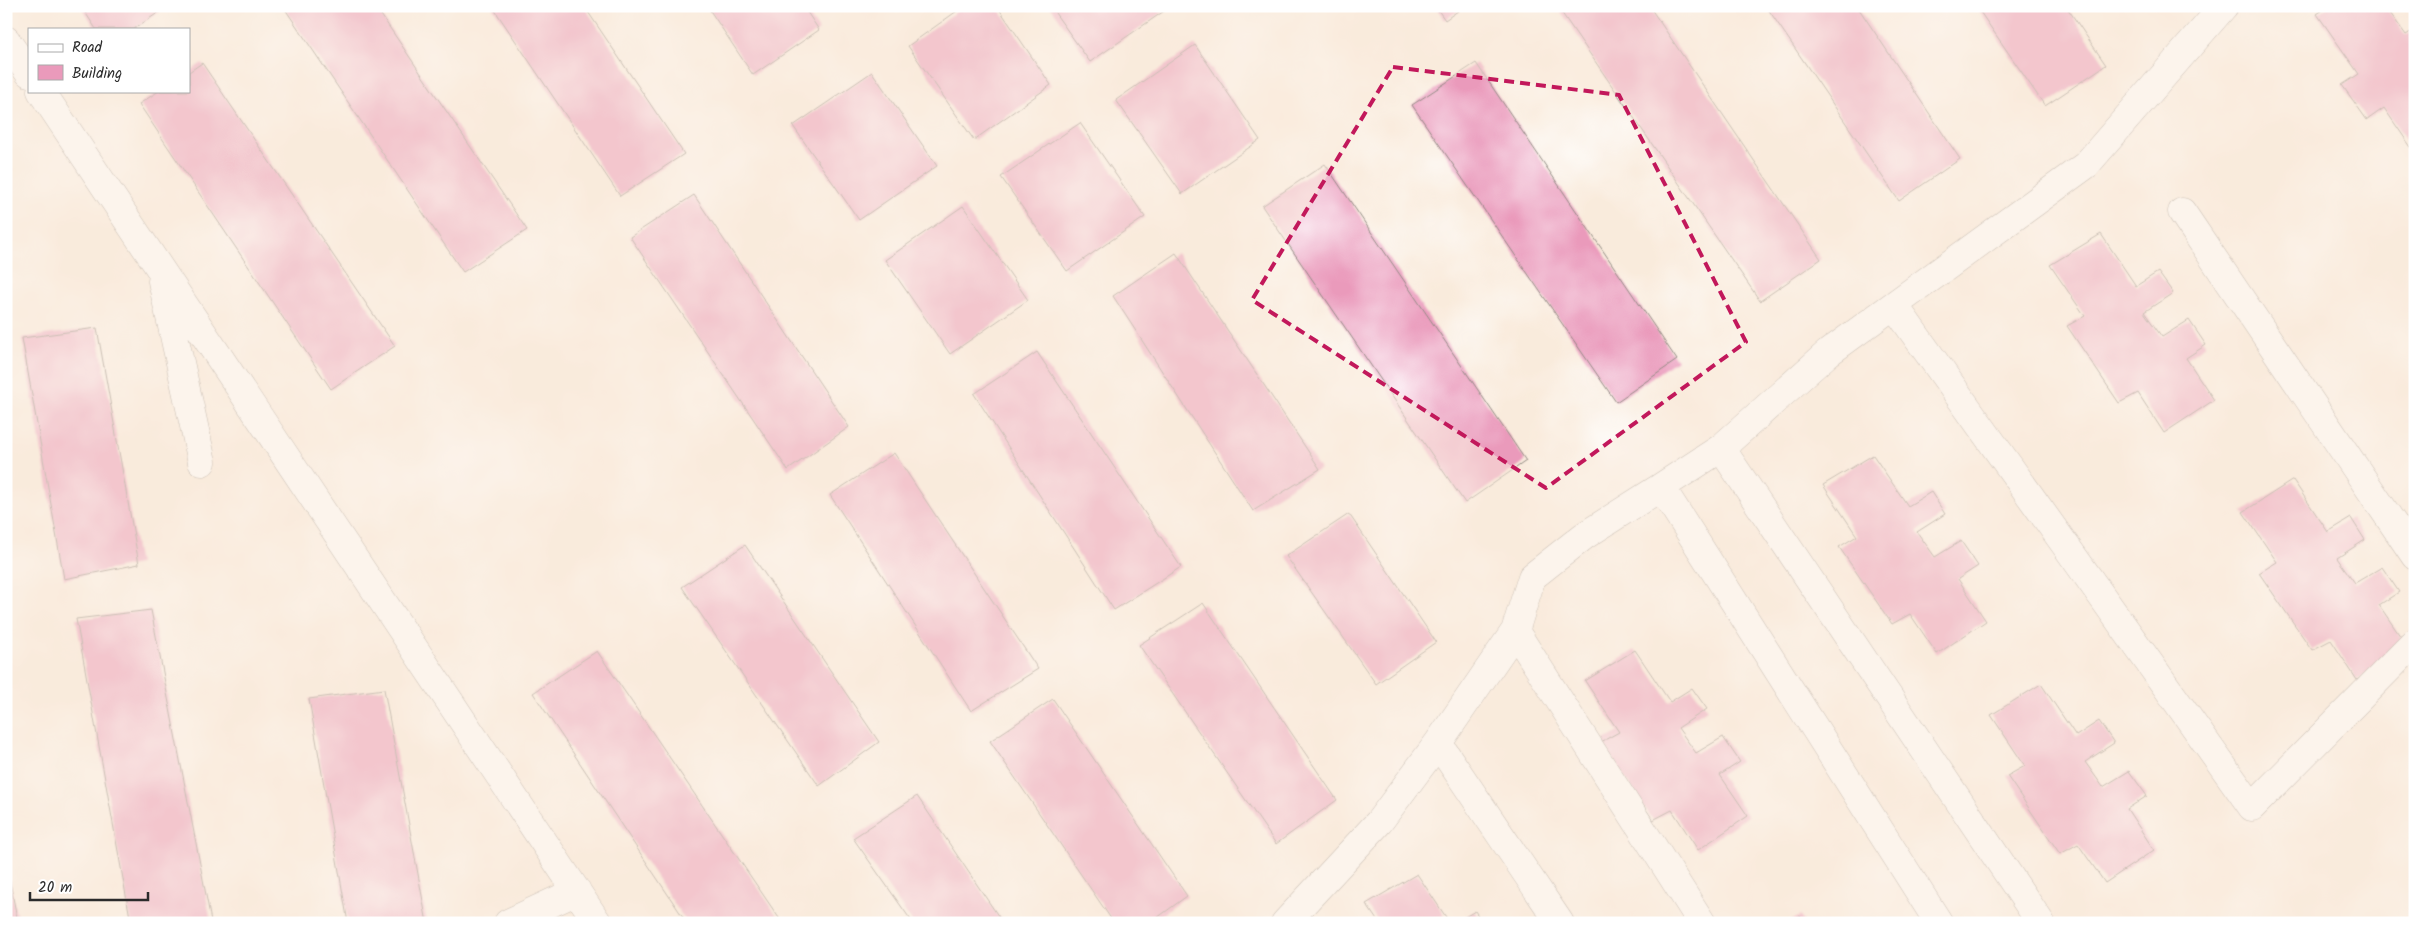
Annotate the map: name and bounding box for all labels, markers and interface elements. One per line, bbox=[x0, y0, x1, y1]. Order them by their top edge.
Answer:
legend bbox=[28, 28, 190, 92]
text: Road bbox=[72, 36, 103, 60]
text: Building bbox=[72, 62, 122, 86]
scale bar bbox=[30, 869, 148, 901]
text: 20 m bbox=[38, 876, 72, 900]

